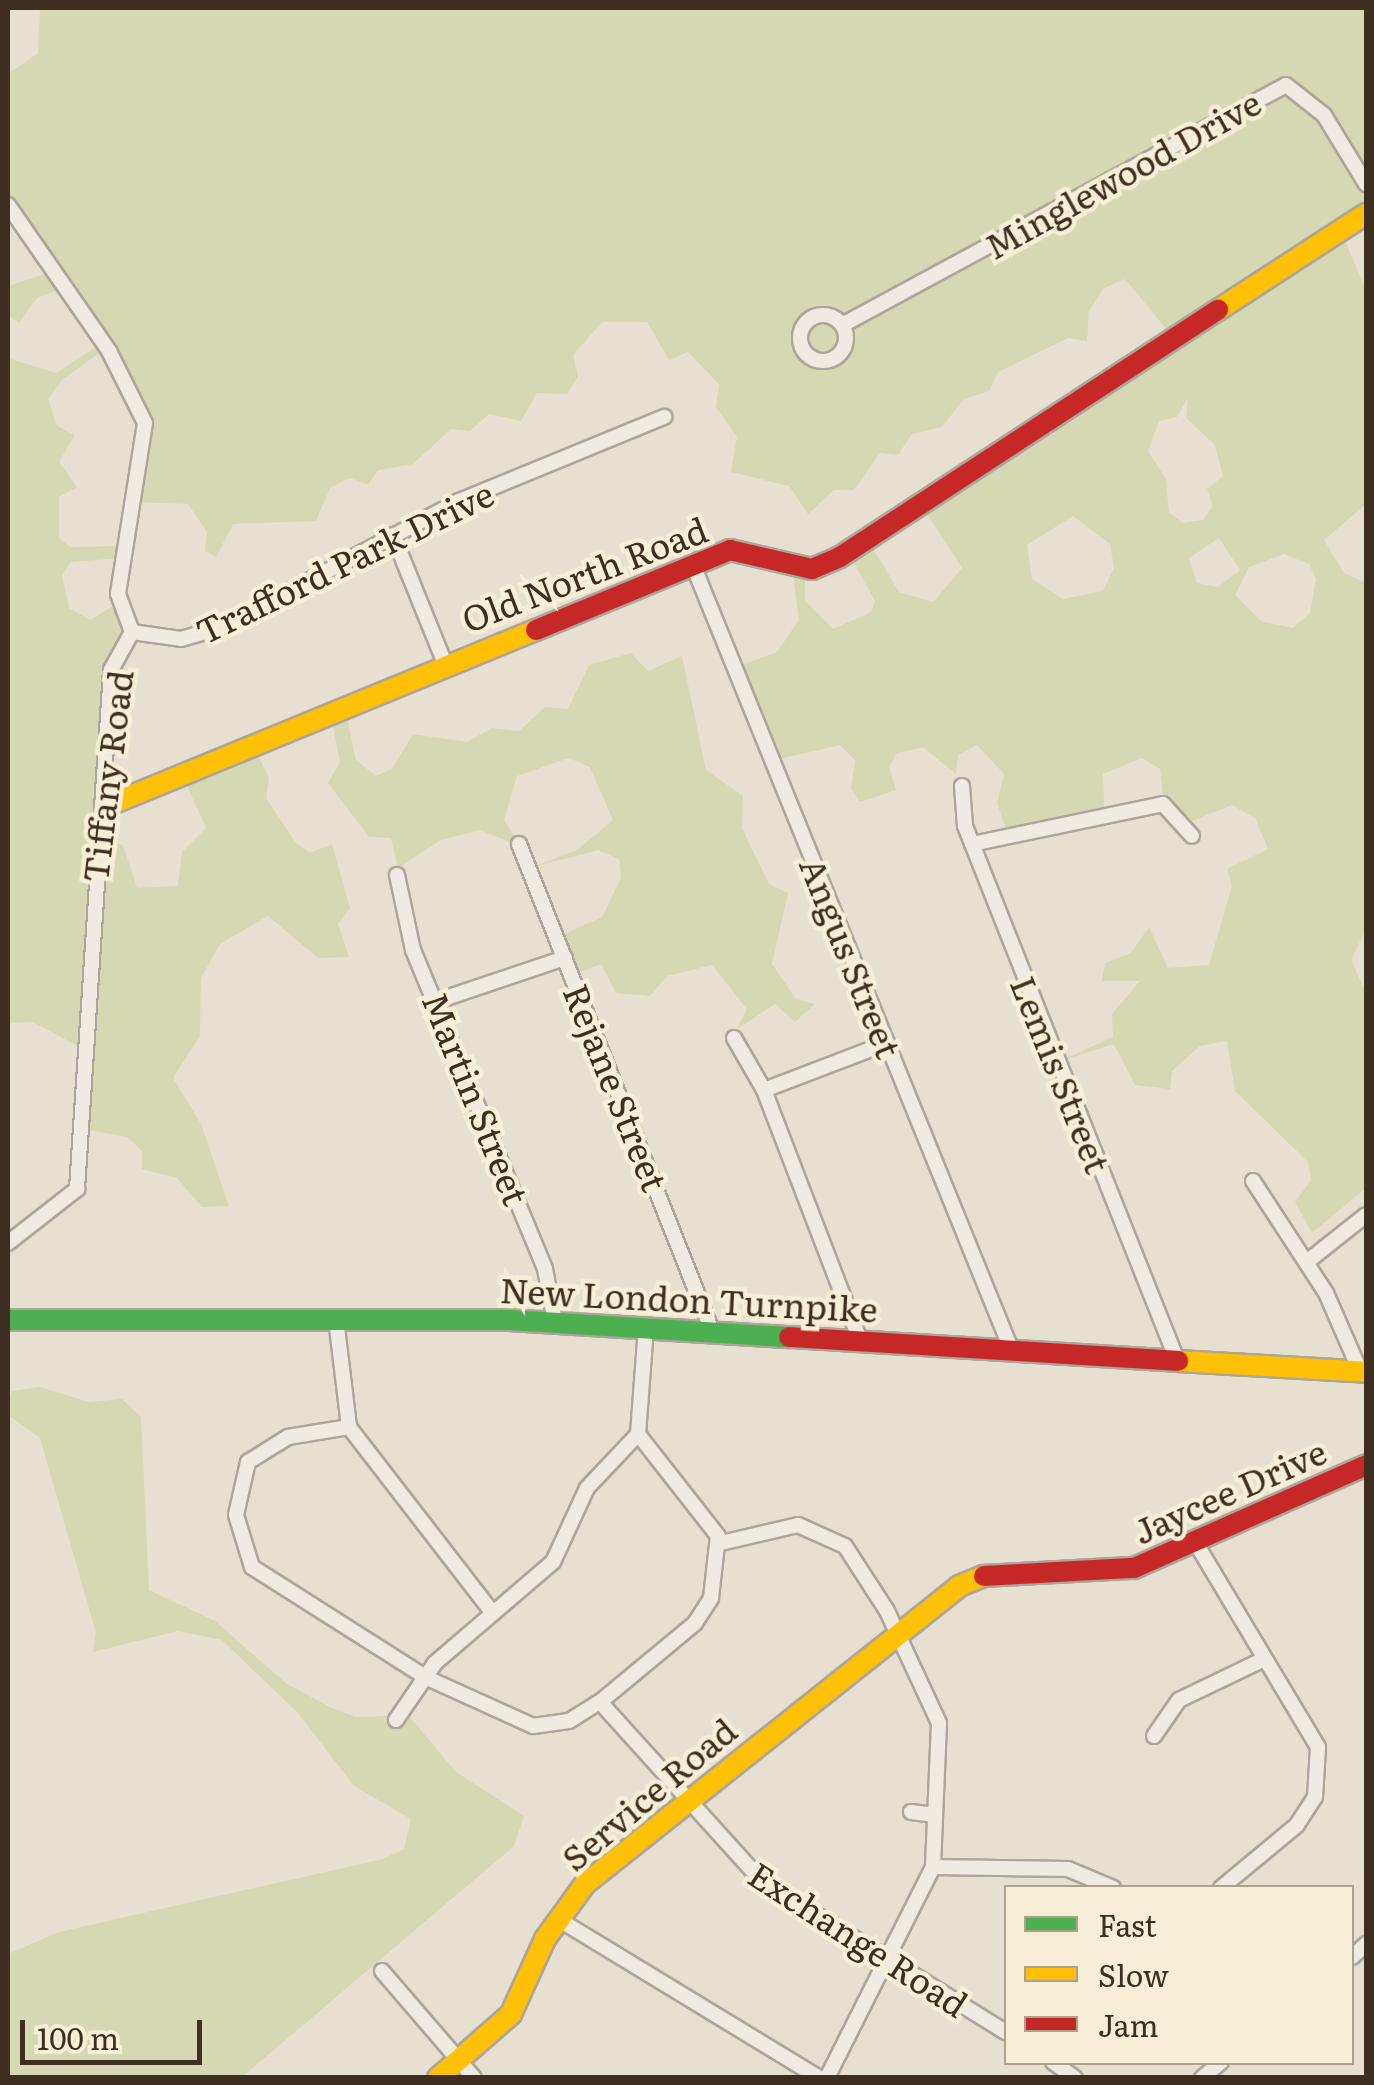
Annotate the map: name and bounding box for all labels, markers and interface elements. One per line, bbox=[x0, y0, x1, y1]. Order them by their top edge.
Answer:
street label: Minglewood Drive bbox=[977, 80, 1267, 266]
street label: Trafford Park Drive bbox=[188, 471, 500, 651]
street label: Old North Road bbox=[455, 507, 713, 639]
street label: Tiffany Road bbox=[72, 667, 140, 885]
street label: Angus Street bbox=[793, 850, 911, 1064]
street label: Lemis Street bbox=[1003, 969, 1121, 1179]
street label: Rejane Street bbox=[556, 977, 678, 1197]
street label: Martin Street bbox=[415, 986, 539, 1210]
street label: New London Turnpike bbox=[499, 1267, 879, 1329]
street label: Jaycee Drive bbox=[1126, 1429, 1332, 1551]
street label: Service Road bbox=[552, 1708, 744, 1878]
street label: Exchange Road bbox=[742, 1852, 976, 2024]
legend bbox=[1004, 1885, 1354, 2065]
text: Fast bbox=[1098, 1902, 1157, 1946]
text: Slow bbox=[1098, 1952, 1169, 1996]
scale bar bbox=[25, 2000, 208, 2062]
text: Jam bbox=[1098, 2002, 1158, 2046]
text: 100 m bbox=[37, 2015, 119, 2059]

